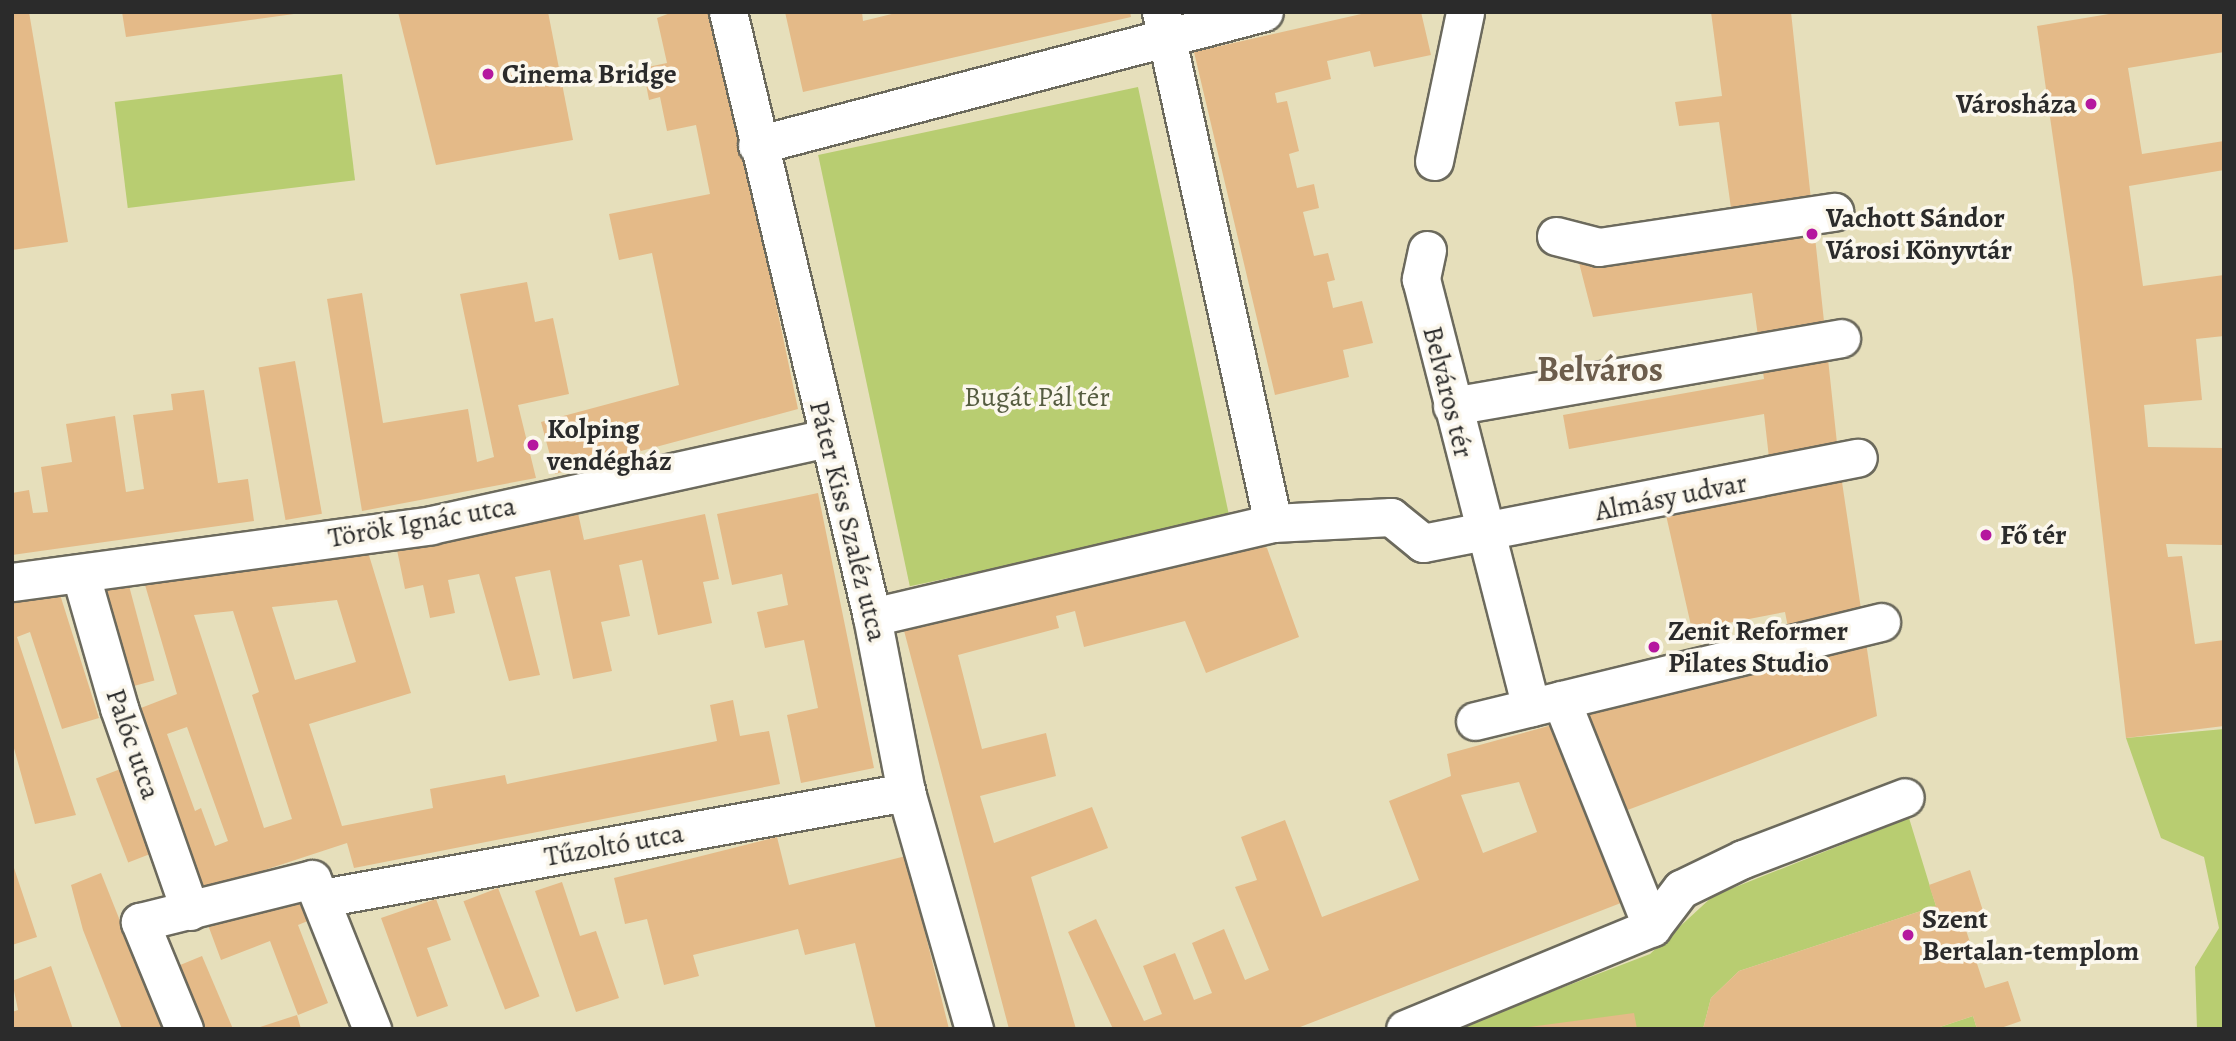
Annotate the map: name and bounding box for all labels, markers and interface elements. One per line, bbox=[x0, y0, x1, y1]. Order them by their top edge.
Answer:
place label: Cinema Bridge bbox=[502, 57, 677, 91]
marker: Cinema Bridge bbox=[480, 66, 496, 82]
place label: Városháza bbox=[1956, 87, 2077, 121]
marker: Városháza bbox=[2083, 96, 2099, 112]
place label: Vachott Sándor Városi Könyvtár bbox=[1826, 201, 2012, 267]
marker: Vachott Sándor Városi Könyvtár bbox=[1804, 226, 1820, 242]
street label: Belváros tér bbox=[1415, 323, 1481, 461]
district label: Belváros bbox=[1537, 348, 1663, 390]
park label: Bugát Pál tér bbox=[964, 380, 1110, 414]
street label: Páter Kiss Szaléz utca bbox=[802, 397, 894, 645]
place label: Kolping vendégház bbox=[547, 412, 672, 478]
marker: Kolping vendégház bbox=[525, 437, 541, 453]
street label: Almásy udvar bbox=[1592, 466, 1750, 528]
street label: Török Ignác utca bbox=[326, 489, 518, 555]
place label: Fő tér bbox=[2000, 518, 2067, 552]
marker: Fő tér bbox=[1978, 527, 1994, 543]
place label: Zenit Reformer Pilates Studio bbox=[1668, 614, 1848, 680]
marker: Zenit Reformer Pilates Studio bbox=[1646, 639, 1662, 655]
street label: Palóc utca bbox=[98, 684, 168, 804]
street label: Tűzoltó utca bbox=[542, 816, 686, 874]
place label: Szent Bertalan-templom bbox=[1922, 902, 2139, 968]
marker: Szent Bertalan-templom bbox=[1900, 927, 1916, 943]

